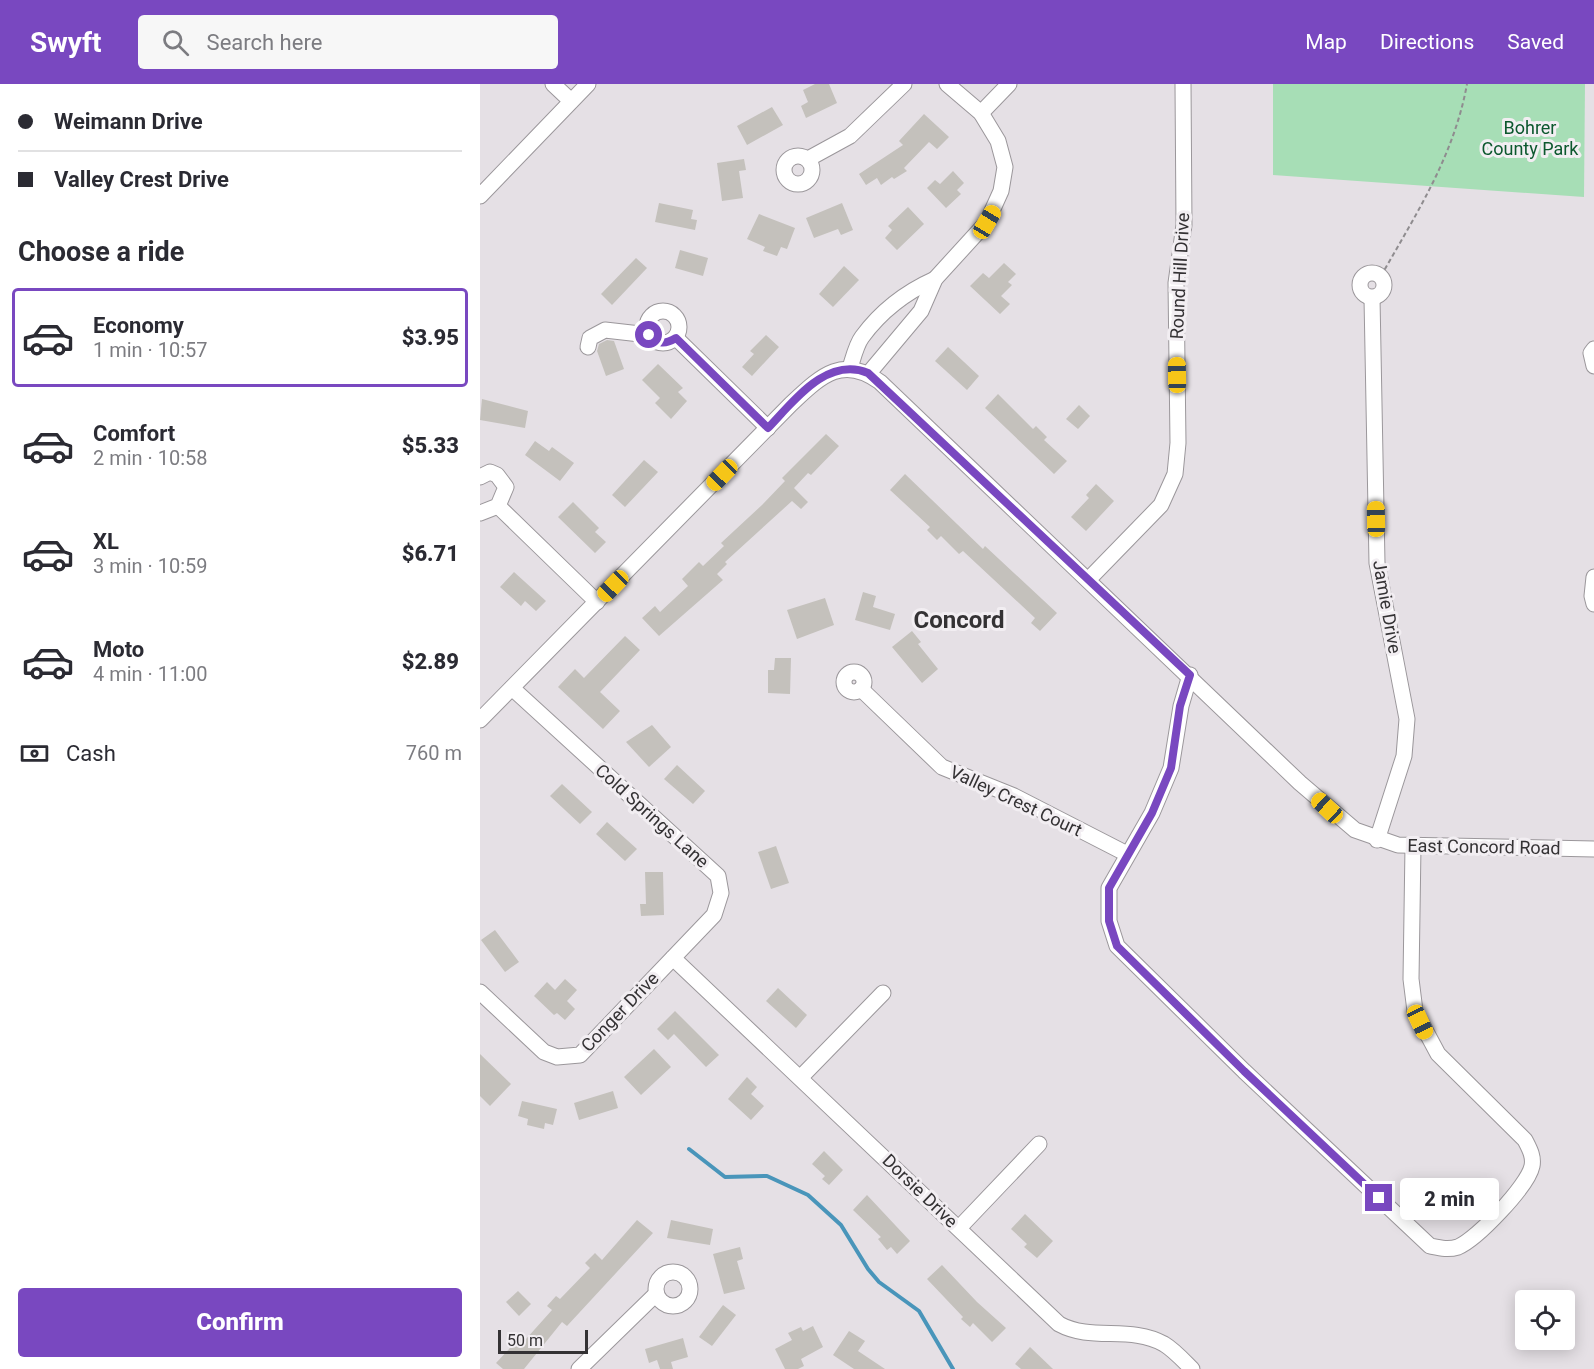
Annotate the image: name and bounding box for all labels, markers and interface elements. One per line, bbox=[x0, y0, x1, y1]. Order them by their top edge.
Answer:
search box bbox=[138, 15, 558, 69]
text: Swyft bbox=[30, 26, 102, 59]
icon: search bbox=[159, 26, 192, 59]
text: Search here bbox=[207, 30, 322, 55]
text: Map bbox=[1305, 30, 1347, 54]
text: Directions bbox=[1380, 30, 1474, 54]
text: Saved bbox=[1507, 30, 1564, 54]
text: Weimann Drive bbox=[54, 109, 203, 134]
park label: Bohrer County Park bbox=[1482, 117, 1579, 159]
text: Valley Crest Drive bbox=[54, 167, 229, 192]
car bbox=[970, 202, 1004, 242]
street label: Round Hill Drive bbox=[1166, 212, 1193, 340]
text: Choose a ride bbox=[18, 236, 184, 268]
icon: car bbox=[21, 311, 75, 365]
text: Economy bbox=[93, 313, 184, 338]
route start bbox=[635, 321, 662, 348]
text: $3.95 bbox=[402, 325, 459, 350]
text: 1 min · 10:57 bbox=[93, 338, 208, 362]
car bbox=[1168, 357, 1186, 393]
icon: car bbox=[21, 419, 75, 473]
text: Comfort bbox=[93, 421, 175, 446]
text: $5.33 bbox=[402, 433, 459, 458]
text: 2 min · 10:58 bbox=[93, 446, 208, 470]
car bbox=[703, 456, 741, 494]
car bbox=[1367, 501, 1385, 537]
icon: car bbox=[21, 527, 75, 581]
text: XL bbox=[93, 529, 119, 554]
text: $6.71 bbox=[402, 541, 459, 566]
text: 3 min · 10:59 bbox=[93, 554, 208, 578]
street label: Jamie Drive bbox=[1369, 559, 1406, 655]
car bbox=[594, 567, 632, 605]
district label: Concord bbox=[914, 606, 1004, 634]
icon: car bbox=[21, 635, 75, 689]
text: Moto bbox=[93, 637, 144, 662]
text: $2.89 bbox=[402, 649, 459, 674]
text: 4 min · 11:00 bbox=[93, 662, 208, 686]
icon: cash bbox=[18, 737, 51, 770]
text: Cash bbox=[66, 741, 116, 766]
text: 760 m bbox=[406, 741, 462, 765]
street label: Cold Springs Lane bbox=[591, 759, 713, 872]
street label: Valley Crest Court bbox=[947, 761, 1086, 840]
car bbox=[1308, 789, 1346, 827]
street label: East Concord Road bbox=[1407, 835, 1561, 858]
street label: Conger Drive bbox=[576, 967, 663, 1056]
car bbox=[1404, 1002, 1436, 1042]
street label: Dorsie Drive bbox=[878, 1150, 962, 1232]
callout: 2 min bbox=[1400, 1177, 1499, 1219]
route end bbox=[1365, 1184, 1392, 1211]
text: 2 min bbox=[1424, 1187, 1475, 1211]
button: Confirm bbox=[18, 1288, 462, 1357]
map controls bbox=[1515, 1290, 1575, 1350]
button: locate bbox=[1515, 1290, 1575, 1350]
scale bar bbox=[498, 1327, 588, 1354]
text: 50 m bbox=[507, 1331, 543, 1350]

